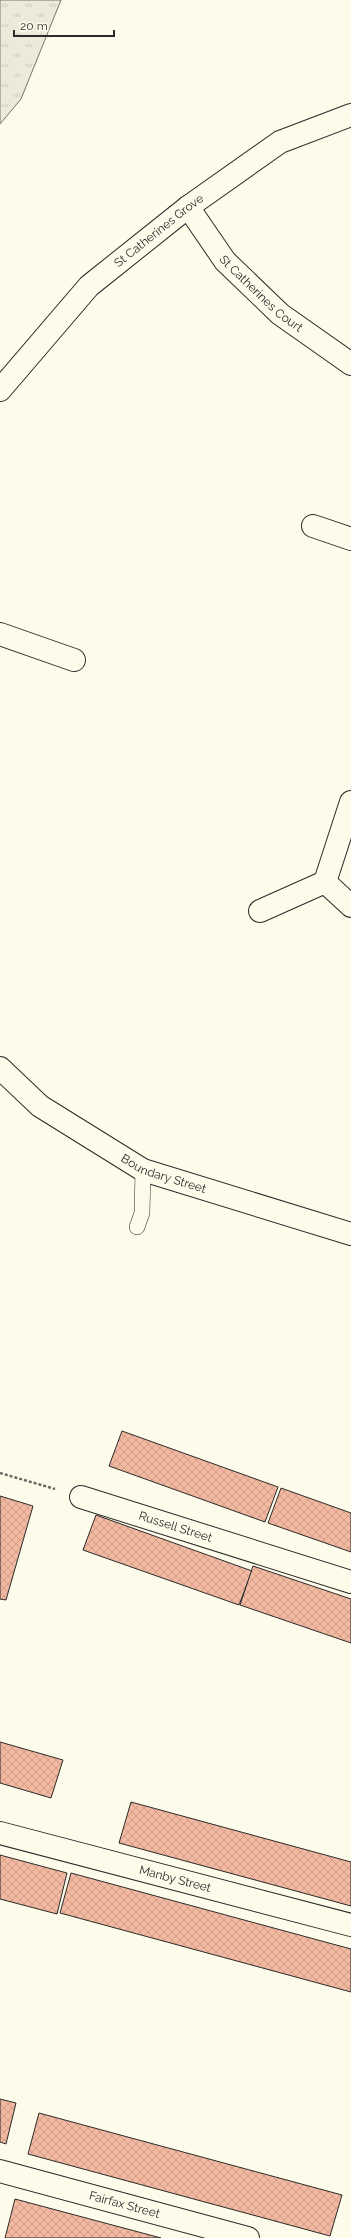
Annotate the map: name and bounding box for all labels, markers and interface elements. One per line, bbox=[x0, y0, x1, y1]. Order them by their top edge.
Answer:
scale bar bbox=[14, 12, 114, 38]
text: 20 m bbox=[20, 19, 48, 33]
street label: St Catherines Grove bbox=[111, 191, 206, 270]
street label: St Catherines Court bbox=[216, 253, 305, 335]
street label: Boundary Street bbox=[119, 1151, 208, 1196]
street label: Russell Street bbox=[137, 1509, 214, 1545]
street label: Manby Street bbox=[138, 1863, 213, 1895]
street label: Fairfax Street bbox=[88, 2188, 161, 2221]

